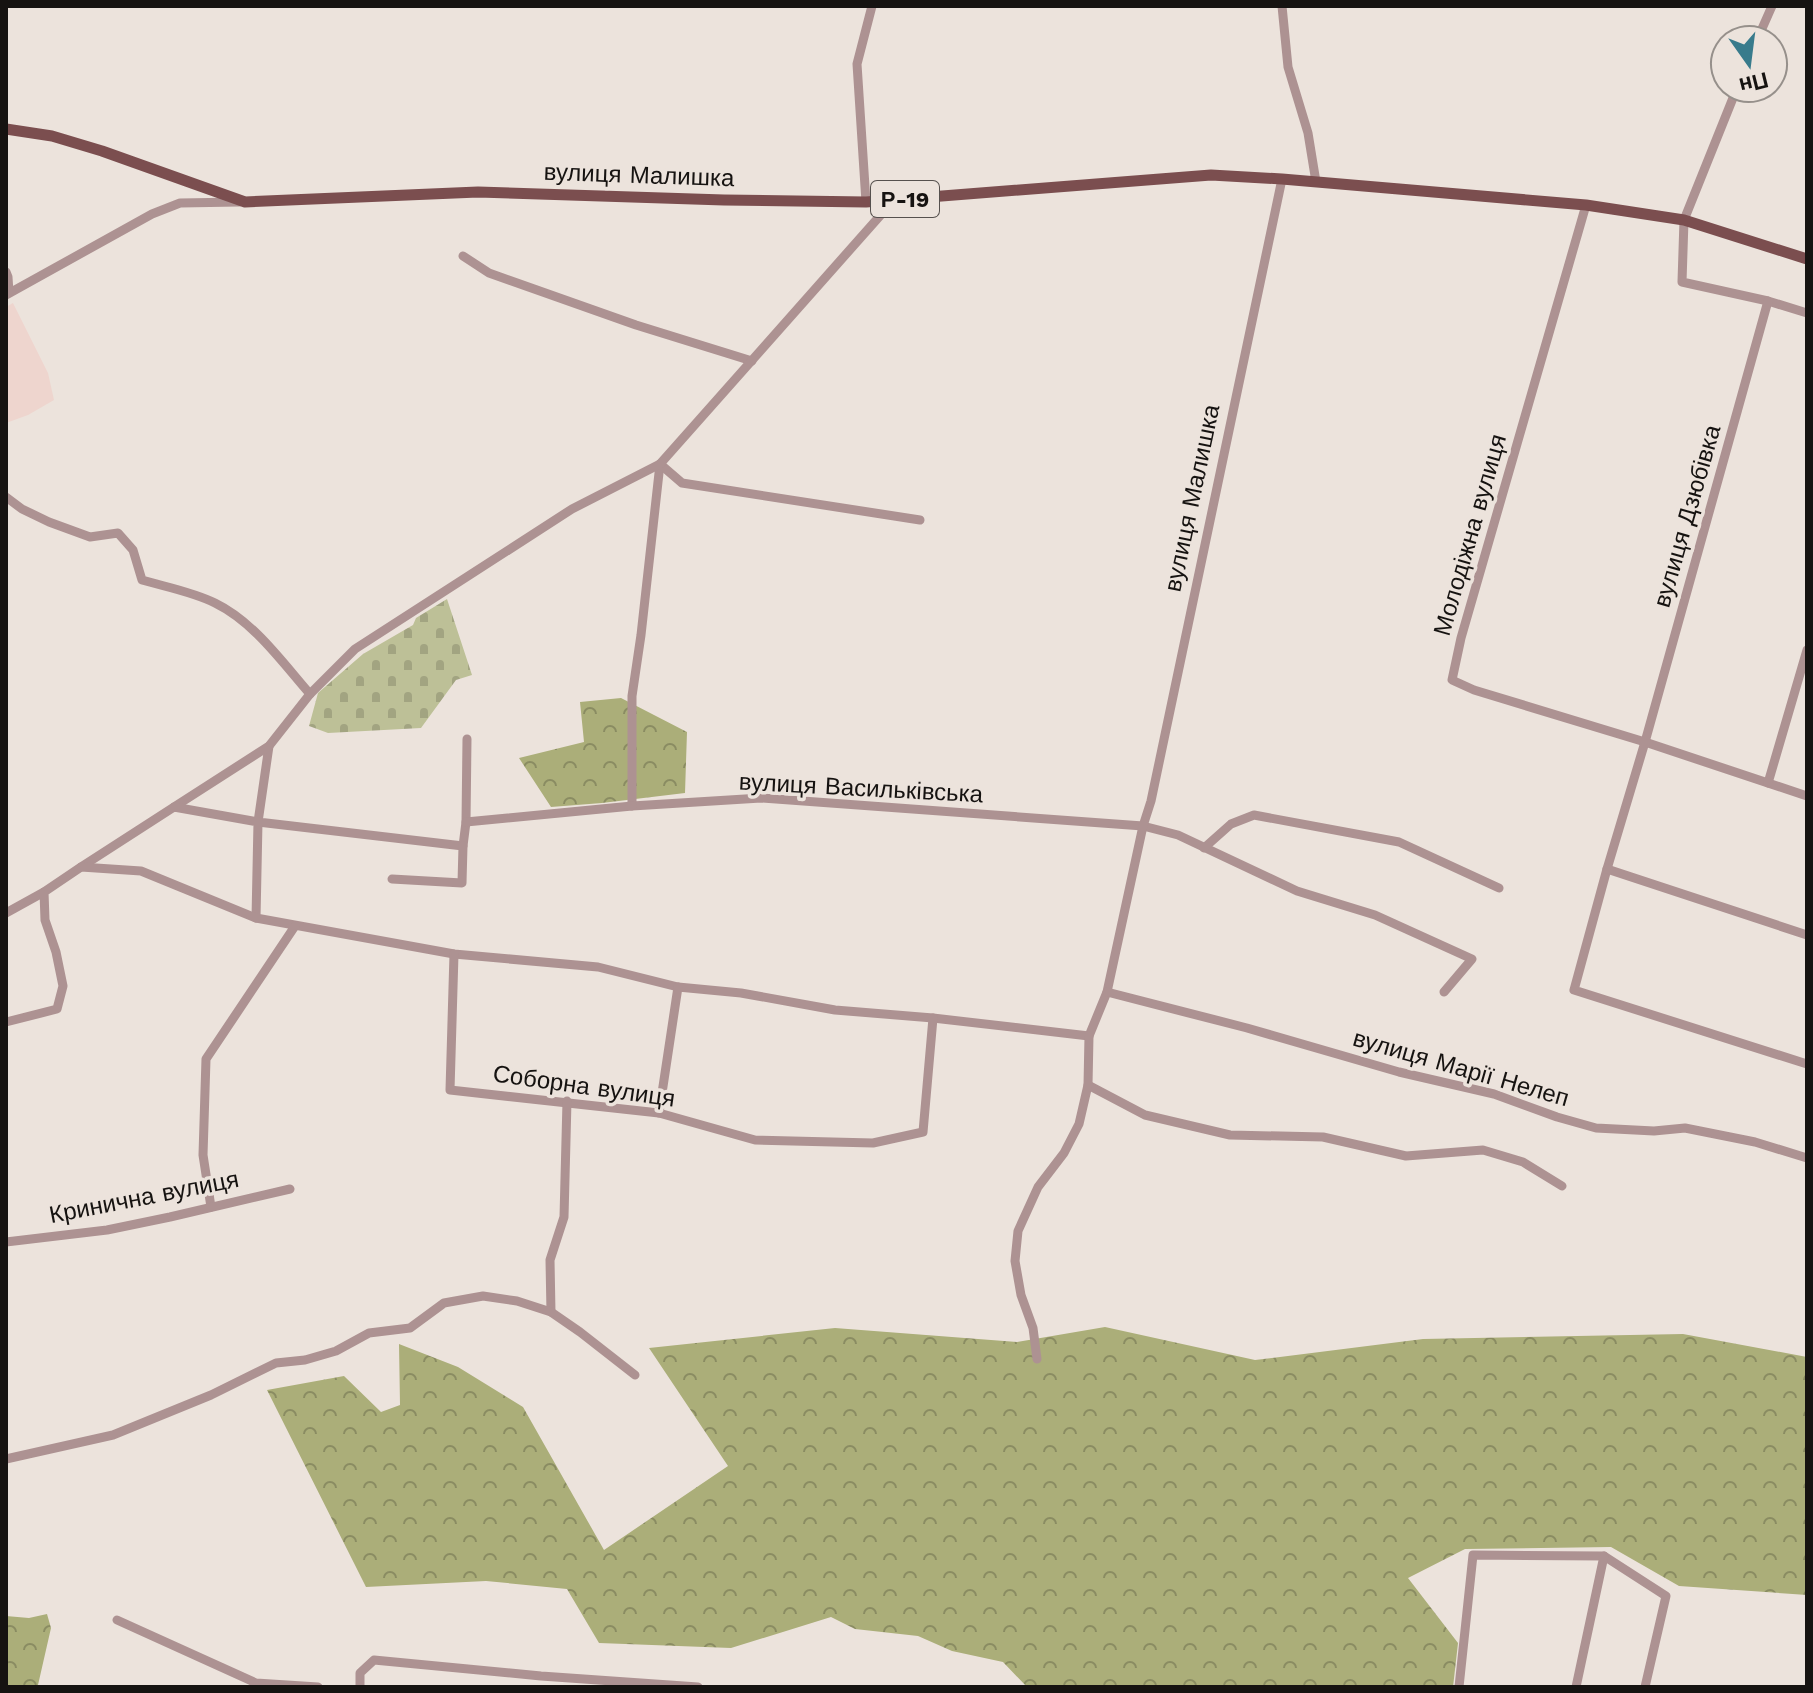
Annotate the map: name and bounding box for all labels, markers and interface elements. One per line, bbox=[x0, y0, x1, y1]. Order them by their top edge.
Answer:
north arrow bbox=[1709, 24, 1789, 104]
text: Пн bbox=[1737, 67, 1771, 99]
street label: вулиця Малишка bbox=[543, 158, 735, 192]
road number: Р-19 bbox=[871, 181, 939, 217]
street label: вулиця Малишка bbox=[1158, 401, 1226, 594]
street label: вулиця Дзюбівка bbox=[1648, 421, 1727, 610]
street label: Молодіжна вулиця bbox=[1428, 431, 1512, 639]
street label: вулиця Васильківська bbox=[738, 768, 984, 808]
street label: вулиця Марії Нелеп bbox=[1350, 1024, 1572, 1112]
street label: Соборна вулиця bbox=[491, 1059, 677, 1113]
street label: Кринична вулиця bbox=[47, 1165, 241, 1229]

